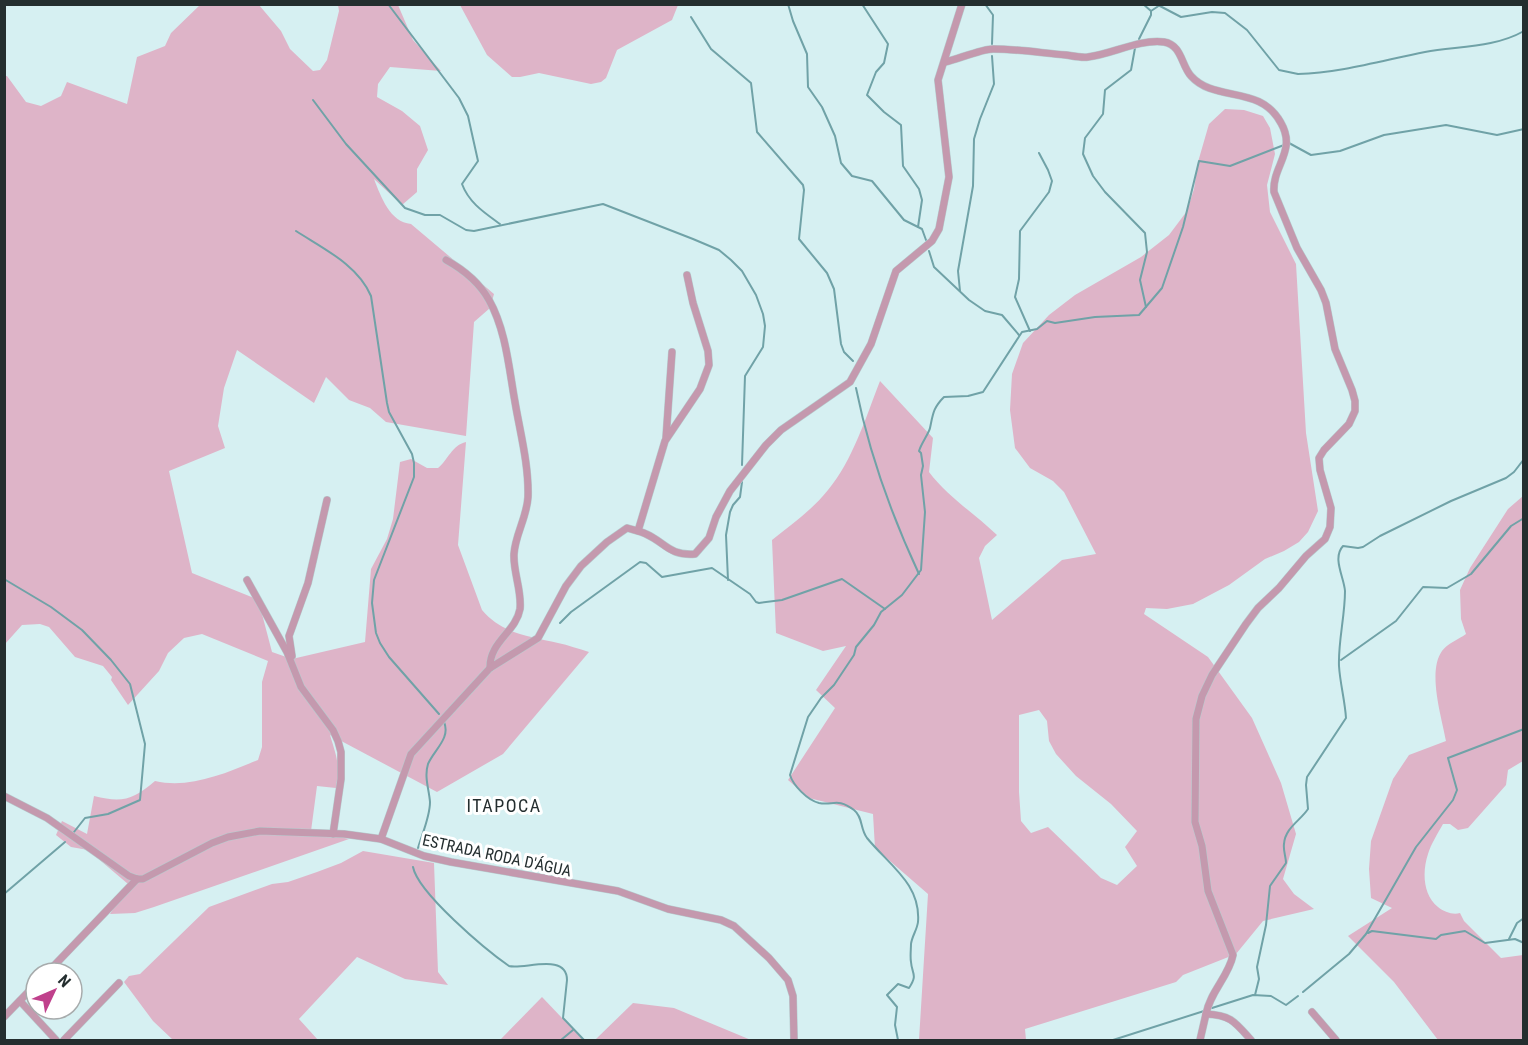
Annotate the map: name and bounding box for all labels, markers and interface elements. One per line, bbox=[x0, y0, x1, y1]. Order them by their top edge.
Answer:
district label: ITAPOCA bbox=[466, 795, 542, 816]
street label: ESTRADA RODA D'ÁGUA bbox=[421, 830, 573, 881]
north arrow bbox=[24, 961, 84, 1021]
text: N bbox=[54, 971, 75, 991]

